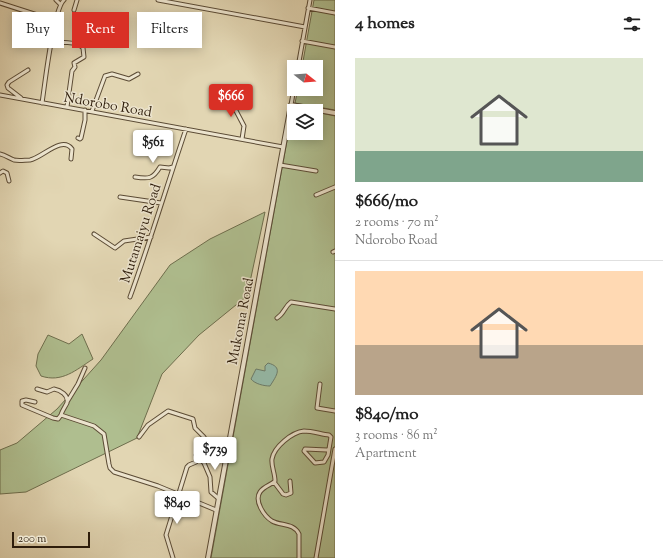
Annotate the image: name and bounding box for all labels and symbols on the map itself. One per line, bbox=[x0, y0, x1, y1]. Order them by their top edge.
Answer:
north arrow bbox=[287, 60, 323, 96]
pin: $666 bbox=[207, 84, 255, 118]
street label: Ndorobo Road bbox=[62, 88, 153, 124]
pin: $561 bbox=[129, 130, 177, 164]
street label: Mutamaiyu Road bbox=[116, 181, 167, 286]
street label: Mukoma Road bbox=[224, 276, 260, 367]
pin: $739 bbox=[191, 437, 239, 471]
pin: $840 bbox=[153, 491, 201, 525]
scale bar bbox=[12, 530, 90, 549]

